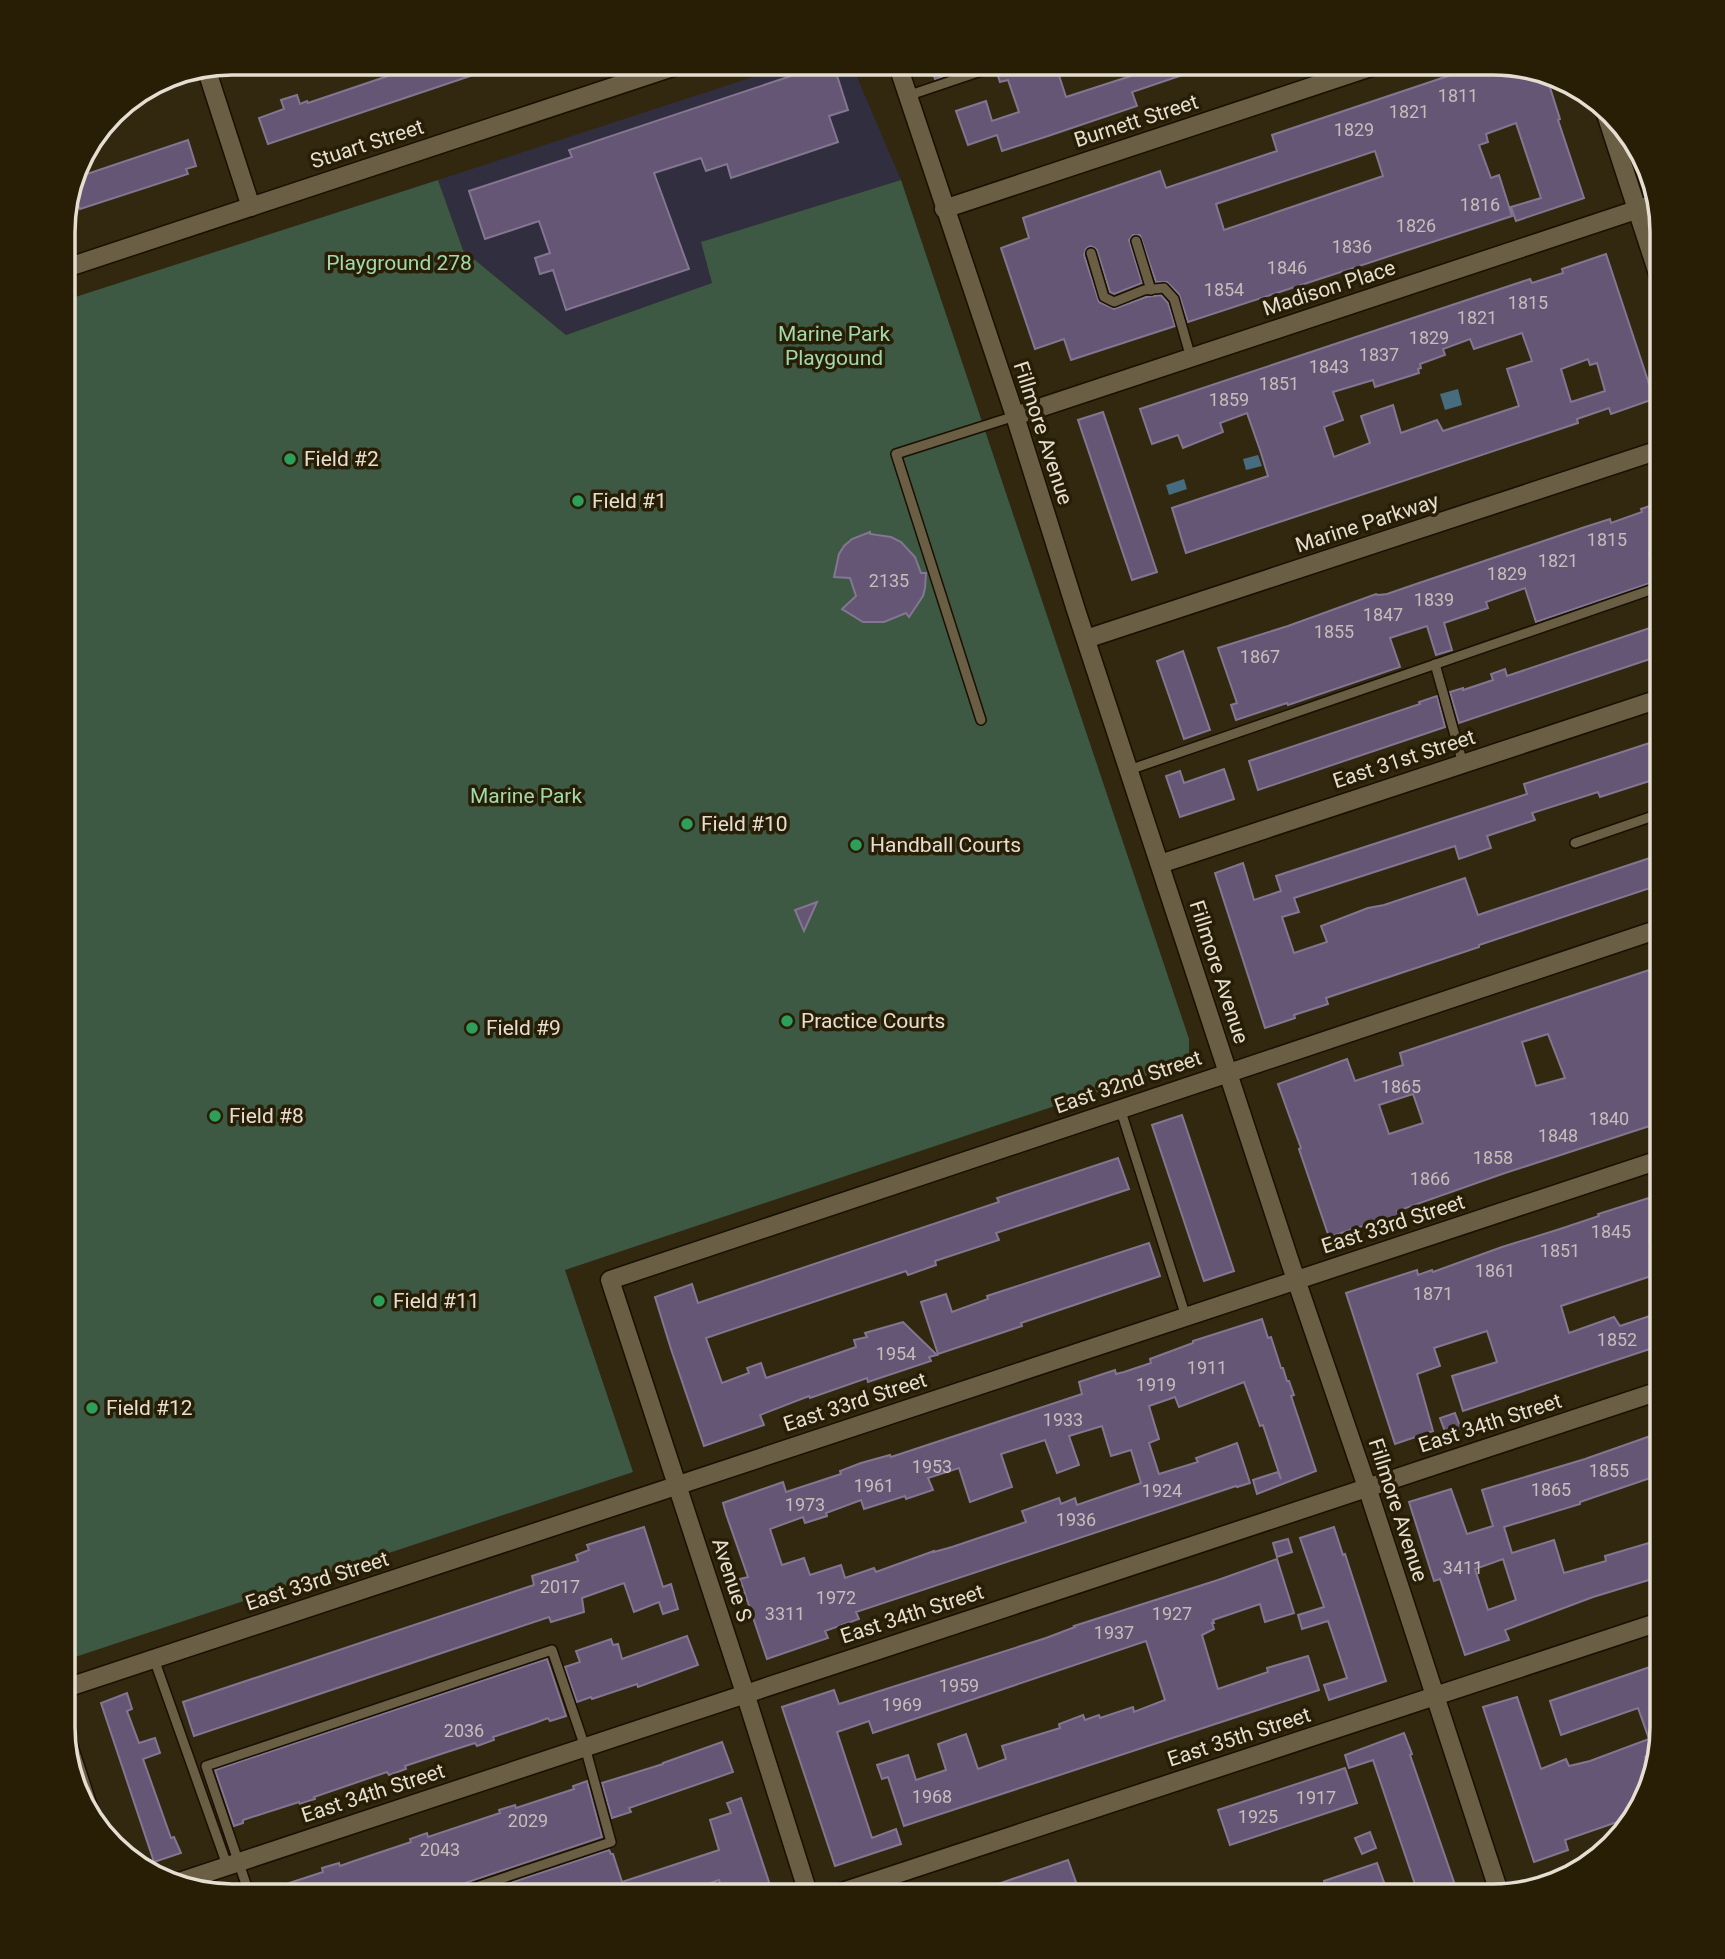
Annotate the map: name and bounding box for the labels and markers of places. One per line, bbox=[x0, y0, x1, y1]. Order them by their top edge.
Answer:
place label: Field #2 bbox=[304, 447, 379, 471]
marker: Field #2 bbox=[282, 451, 298, 467]
place label: Field #1 bbox=[592, 489, 667, 513]
marker: Field #1 bbox=[570, 493, 586, 509]
place label: Field #10 bbox=[701, 812, 788, 836]
marker: Field #10 bbox=[679, 816, 695, 832]
place label: Handball Courts bbox=[870, 833, 1021, 857]
marker: Handball Courts bbox=[848, 837, 864, 853]
place label: Practice Courts bbox=[801, 1009, 945, 1033]
marker: Practice Courts bbox=[779, 1013, 795, 1029]
place label: Field #9 bbox=[486, 1016, 561, 1040]
marker: Field #9 bbox=[464, 1020, 480, 1036]
place label: Field #8 bbox=[229, 1104, 304, 1128]
marker: Field #8 bbox=[207, 1108, 223, 1124]
place label: Field #11 bbox=[393, 1289, 480, 1313]
marker: Field #11 bbox=[371, 1293, 387, 1309]
place label: Field #12 bbox=[106, 1396, 193, 1420]
marker: Field #12 bbox=[84, 1400, 100, 1416]

